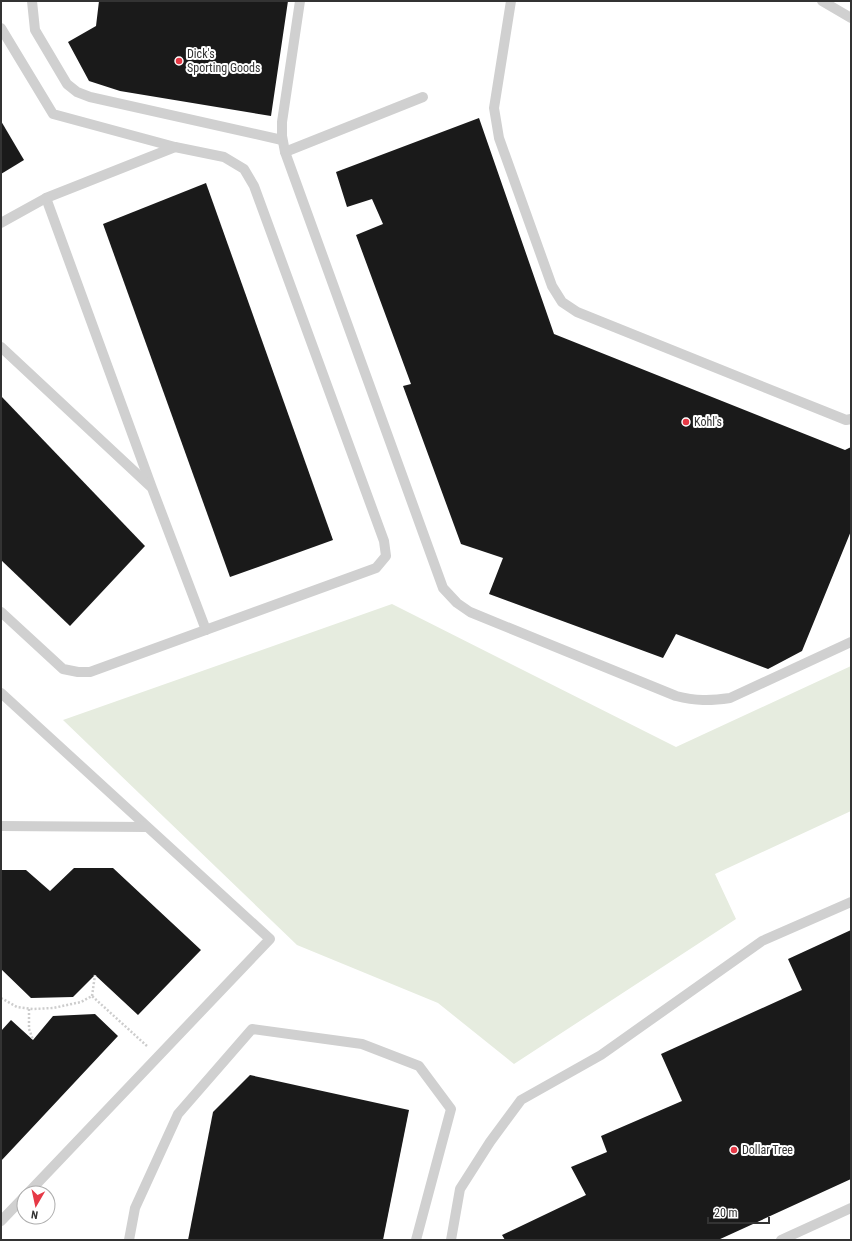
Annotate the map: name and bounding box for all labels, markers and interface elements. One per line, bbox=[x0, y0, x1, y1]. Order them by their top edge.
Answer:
place label: Dick's Sporting Goods bbox=[187, 47, 260, 75]
marker: Dick's Sporting Goods bbox=[174, 56, 184, 66]
place label: Kohl's bbox=[694, 415, 722, 429]
marker: Kohl's bbox=[681, 417, 691, 427]
place label: Dollar Tree bbox=[742, 1143, 793, 1157]
marker: Dollar Tree bbox=[729, 1145, 739, 1155]
north arrow bbox=[16, 1185, 56, 1225]
scale bar bbox=[708, 1199, 769, 1225]
text: 20 m bbox=[714, 1206, 738, 1220]
text: N bbox=[30, 1207, 39, 1221]

